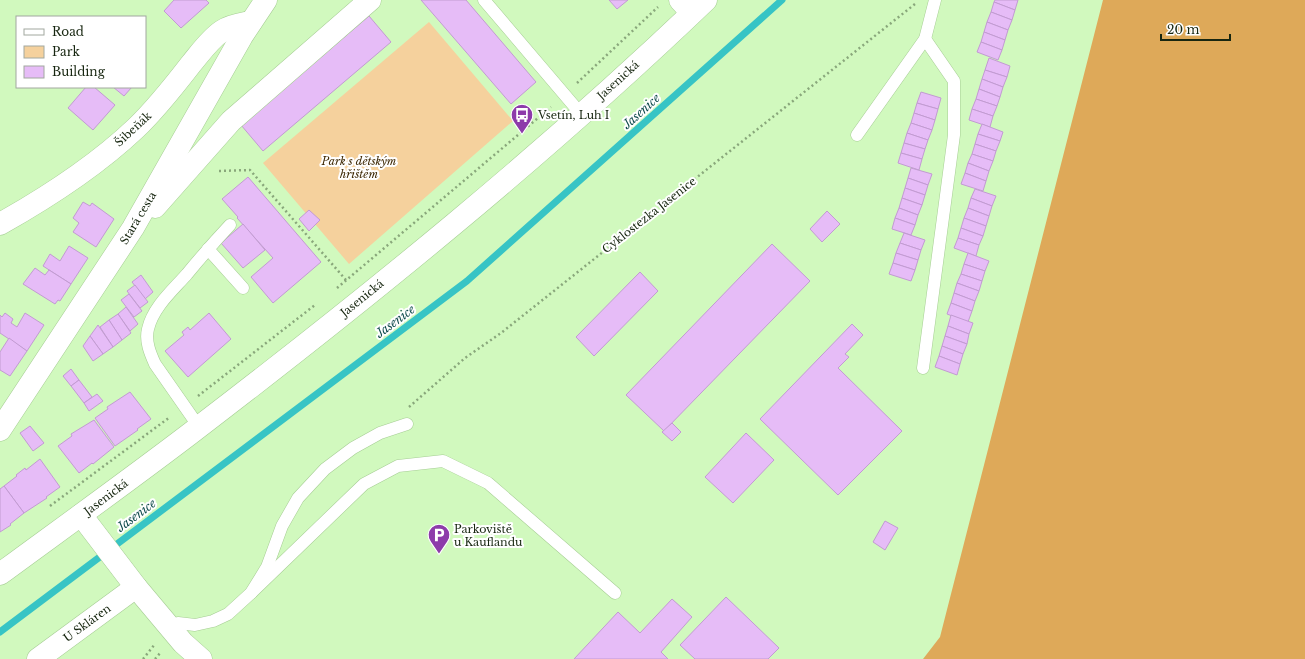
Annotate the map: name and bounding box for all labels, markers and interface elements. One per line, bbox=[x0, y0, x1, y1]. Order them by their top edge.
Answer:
legend bbox=[16, 16, 146, 88]
scale bar bbox=[1161, 16, 1230, 42]
text: 20 m bbox=[1167, 22, 1199, 37]
text: Road bbox=[52, 24, 84, 39]
text: Park bbox=[52, 44, 80, 59]
street label: Jasenická bbox=[593, 57, 642, 104]
text: Building bbox=[52, 64, 106, 79]
water label: Jasenice bbox=[618, 90, 663, 132]
bus stop icon: Vsetín, Luh I bbox=[509, 102, 535, 135]
street label: Šibeňák bbox=[112, 108, 154, 149]
place label: Vsetín, Luh I bbox=[537, 108, 610, 122]
park label: Park s dětským hřištěm bbox=[321, 154, 397, 181]
street label: Cyklostezka Jasenice bbox=[599, 174, 699, 256]
street label: Stará cesta bbox=[117, 188, 160, 247]
street label: Jasenická bbox=[336, 276, 387, 321]
water label: Jasenice bbox=[372, 301, 418, 341]
street label: Jasenická bbox=[80, 475, 131, 519]
water label: Jasenice bbox=[113, 495, 159, 535]
parking icon: Parkoviště u Kauflandu bbox=[426, 522, 452, 555]
place label: Parkoviště u Kauflandu bbox=[454, 522, 523, 549]
street label: U Skláren bbox=[61, 601, 114, 645]

